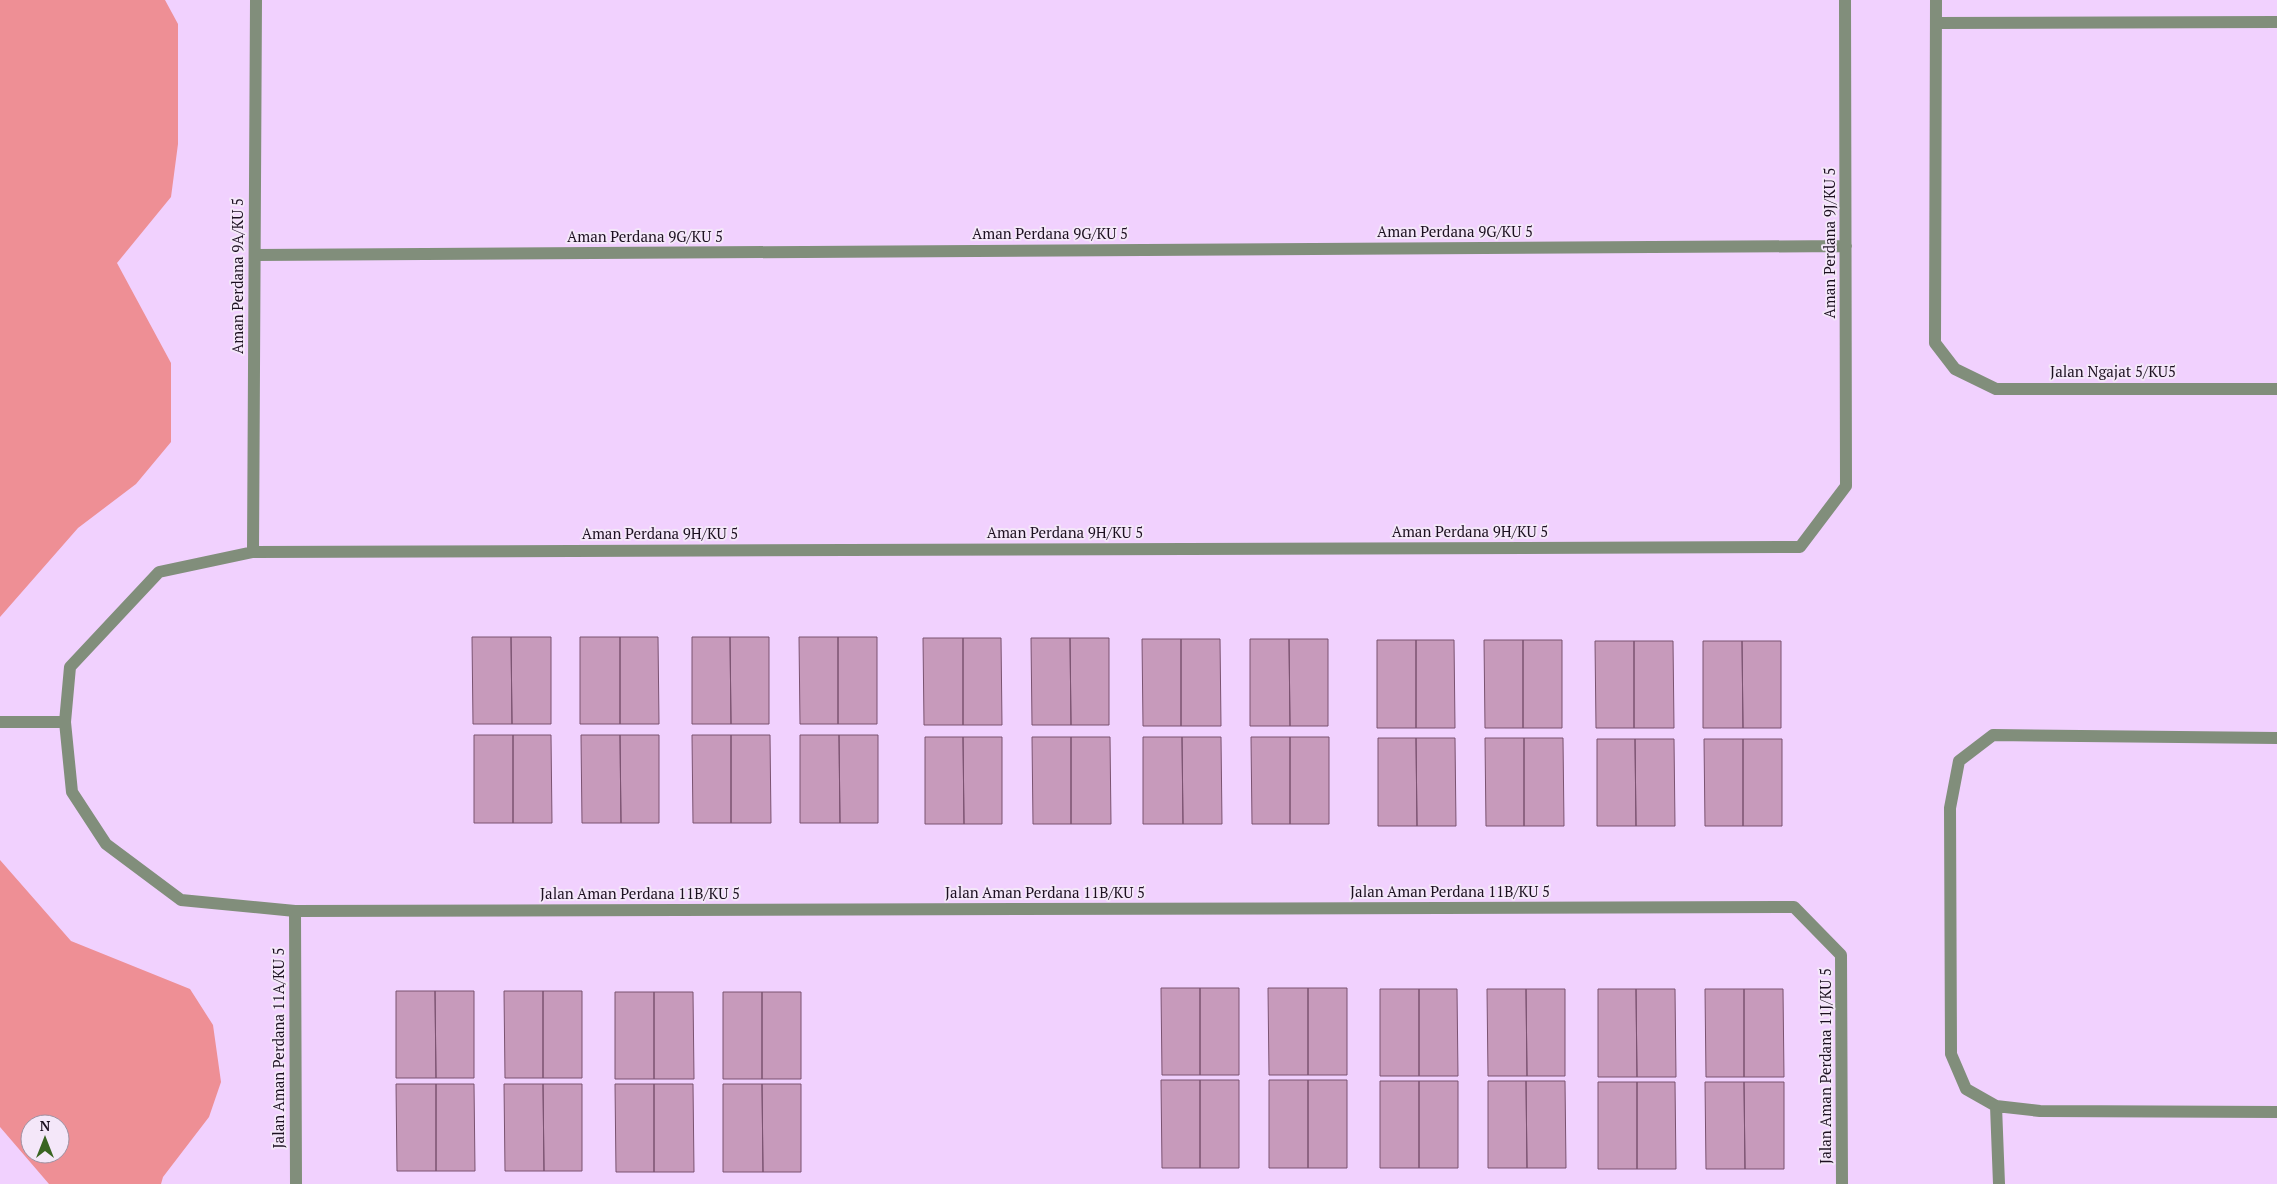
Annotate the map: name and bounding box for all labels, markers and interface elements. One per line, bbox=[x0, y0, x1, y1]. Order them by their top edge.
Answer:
street label: Aman Perdana 9J/KU 5 bbox=[1819, 168, 1839, 318]
street label: Aman Perdana 9A/KU 5 bbox=[227, 198, 247, 354]
street label: Aman Perdana 9G/KU 5 bbox=[1377, 221, 1533, 241]
street label: Aman Perdana 9G/KU 5 bbox=[972, 223, 1128, 243]
street label: Aman Perdana 9G/KU 5 bbox=[567, 226, 723, 246]
street label: Jalan Ngajat 5/KU5 bbox=[2050, 361, 2176, 381]
street label: Aman Perdana 9H/KU 5 bbox=[1392, 521, 1548, 541]
street label: Aman Perdana 9H/KU 5 bbox=[987, 522, 1143, 542]
street label: Aman Perdana 9H/KU 5 bbox=[582, 523, 738, 543]
street label: Jalan Aman Perdana 11B/KU 5 bbox=[1350, 881, 1550, 901]
street label: Jalan Aman Perdana 11B/KU 5 bbox=[945, 882, 1145, 902]
street label: Jalan Aman Perdana 11B/KU 5 bbox=[540, 883, 740, 903]
street label: Jalan Aman Perdana 11A/KU 5 bbox=[268, 947, 288, 1149]
street label: Jalan Aman Perdana 11J/KU 5 bbox=[1815, 968, 1835, 1164]
north arrow bbox=[20, 1114, 70, 1164]
text: N bbox=[40, 1116, 51, 1135]

